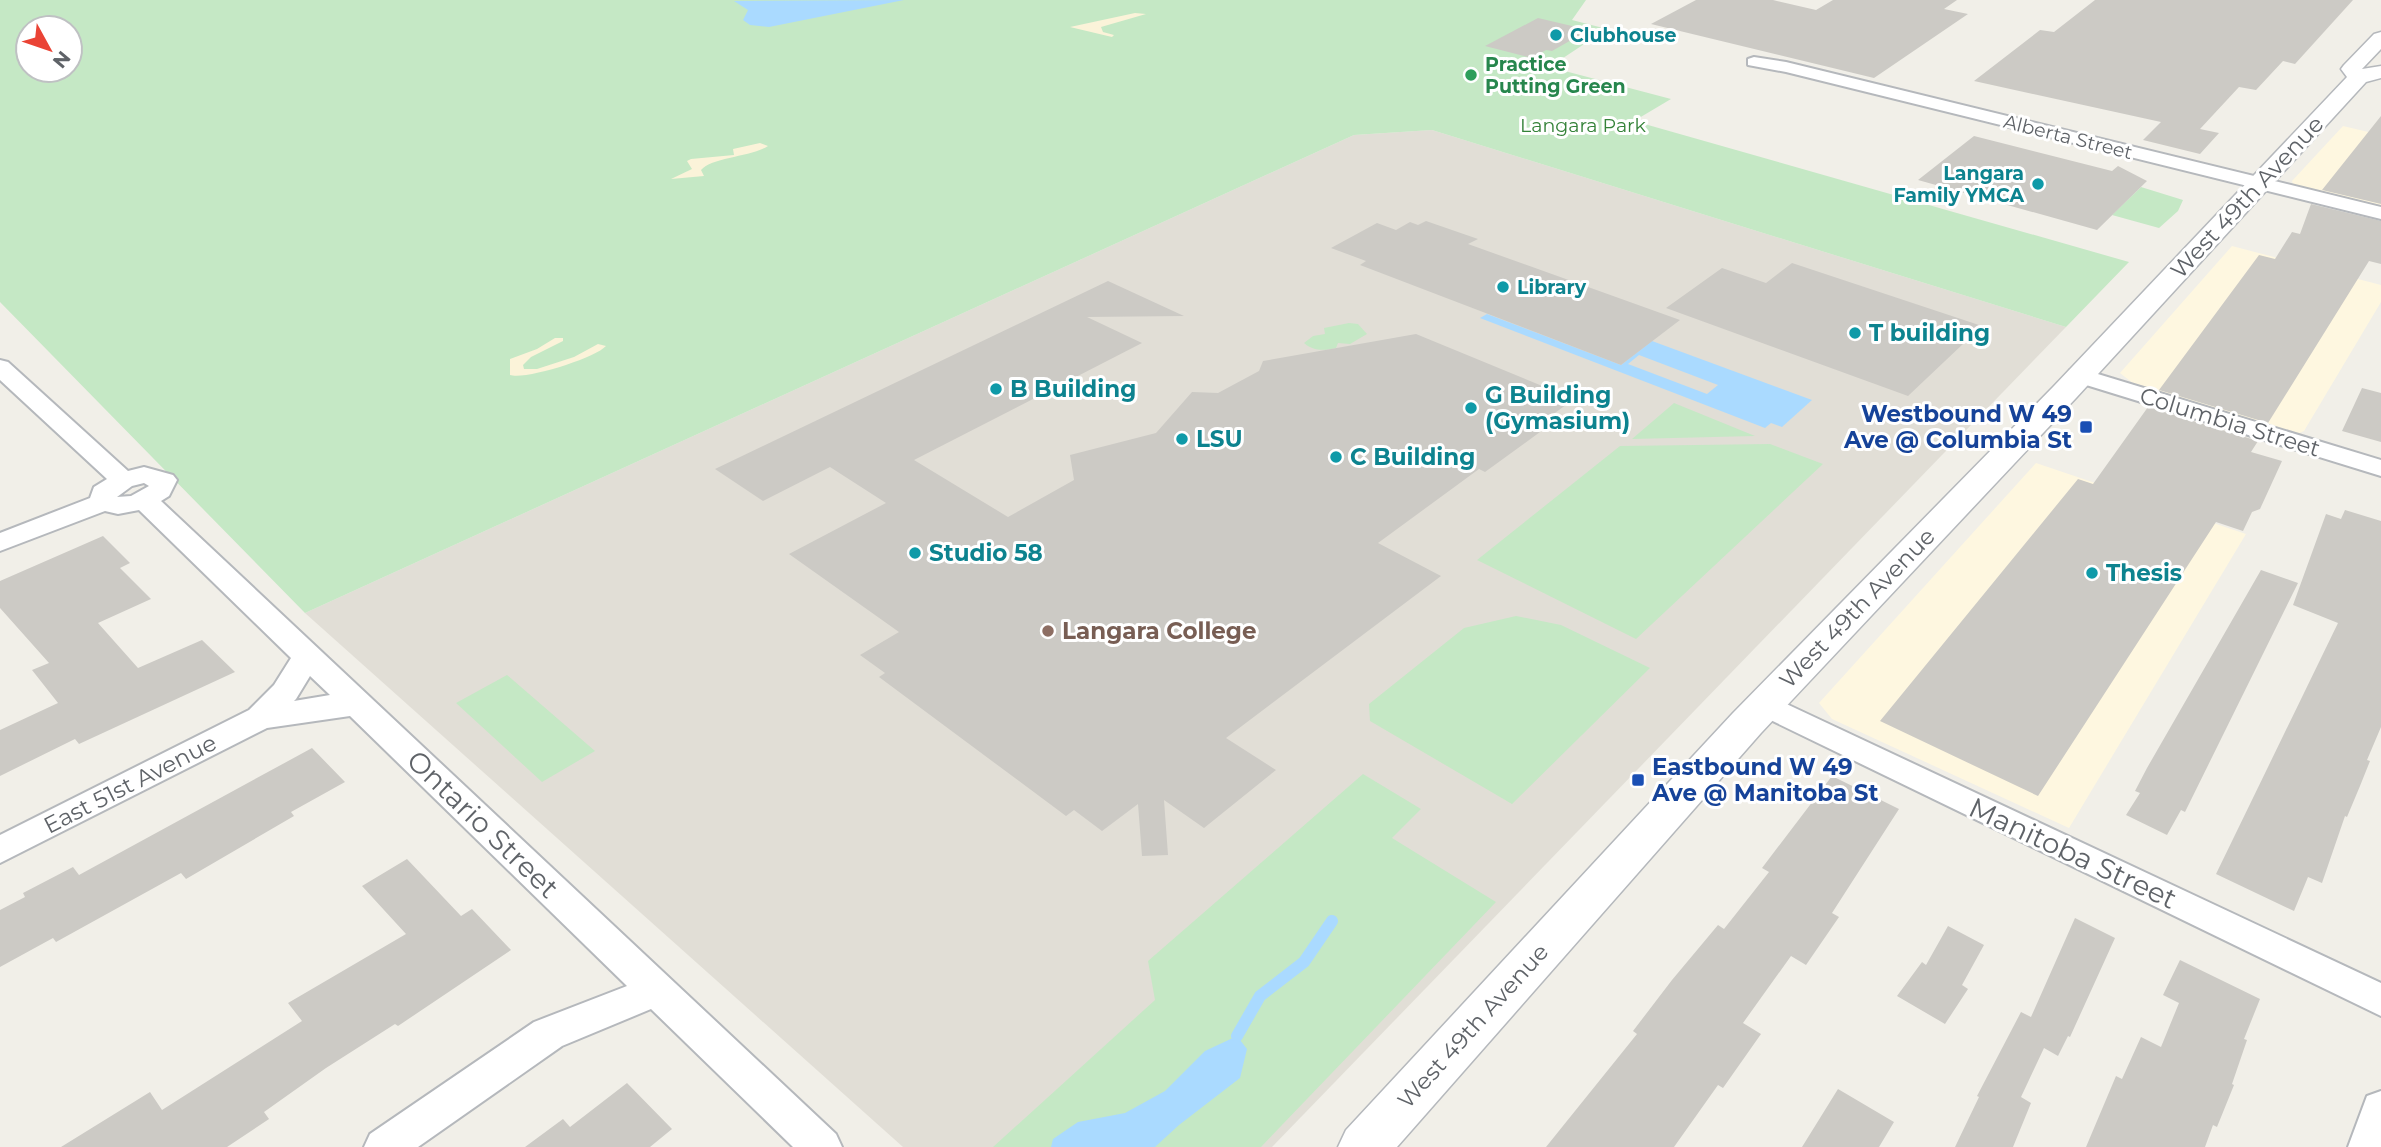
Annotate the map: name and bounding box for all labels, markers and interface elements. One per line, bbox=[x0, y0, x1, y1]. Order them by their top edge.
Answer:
north arrow bbox=[14, 14, 84, 84]
place label: Clubhouse bbox=[1570, 24, 1676, 47]
marker: Clubhouse bbox=[1548, 27, 1564, 43]
text: N bbox=[48, 46, 75, 73]
place label: Practice Putting Green bbox=[1485, 53, 1626, 98]
marker: Practice Putting Green bbox=[1463, 67, 1479, 83]
street label: Alberta Street bbox=[2001, 110, 2135, 164]
street label: West 49th Avenue bbox=[2165, 110, 2329, 284]
park label: Langara Park bbox=[1520, 114, 1647, 137]
place label: Langara Family YMCA bbox=[1893, 162, 2024, 207]
marker: Langara Family YMCA bbox=[2030, 176, 2046, 192]
place label: Library bbox=[1517, 276, 1587, 299]
marker: Library bbox=[1495, 279, 1511, 295]
place label: T building bbox=[1869, 319, 1990, 347]
marker: T building bbox=[1847, 325, 1863, 341]
place label: B Building bbox=[1010, 375, 1136, 403]
marker: B Building bbox=[988, 381, 1004, 397]
place label: G Building (Gymasium) bbox=[1485, 381, 1630, 435]
street label: Columbia Street bbox=[2136, 381, 2324, 463]
marker: G Building (Gymasium) bbox=[1463, 400, 1479, 416]
place label: Westbound W 49 Ave @ Columbia St bbox=[1843, 400, 2072, 454]
marker: Westbound W 49 Ave @ Columbia St bbox=[2078, 419, 2094, 435]
place label: LSU bbox=[1196, 425, 1243, 453]
marker: LSU bbox=[1174, 431, 1190, 447]
place label: C Building bbox=[1350, 443, 1475, 471]
marker: C Building bbox=[1328, 449, 1344, 465]
street label: West 49th Avenue bbox=[1773, 522, 1941, 694]
place label: Studio 58 bbox=[929, 539, 1043, 567]
marker: Studio 58 bbox=[907, 545, 923, 561]
place label: Thesis bbox=[2106, 559, 2182, 587]
marker: Thesis bbox=[2084, 565, 2100, 581]
place label: Langara College bbox=[1062, 617, 1256, 645]
marker: Langara College bbox=[1040, 623, 1056, 639]
street label: East 51st Avenue bbox=[39, 728, 221, 840]
street label: Ontario Street bbox=[400, 743, 566, 905]
place label: Eastbound W 49 Ave @ Manitoba St bbox=[1651, 753, 1878, 807]
marker: Eastbound W 49 Ave @ Manitoba St bbox=[1630, 772, 1646, 788]
street label: Manitoba Street bbox=[1964, 790, 2182, 916]
street label: West 49th Avenue bbox=[1392, 938, 1554, 1114]

